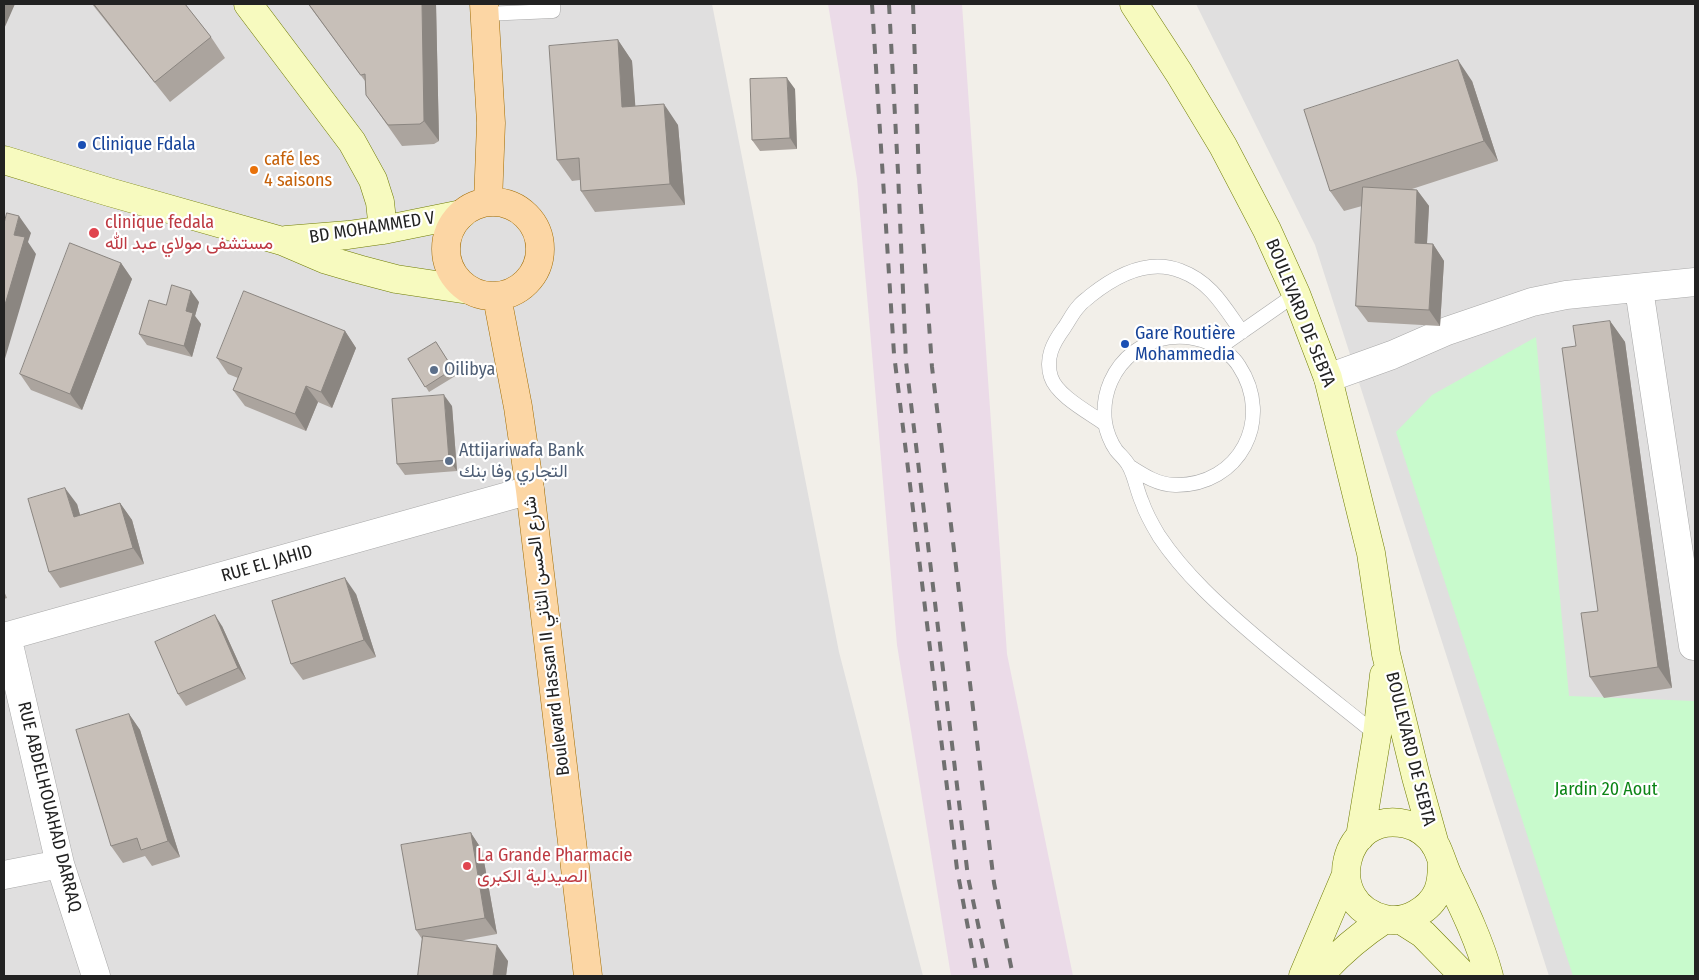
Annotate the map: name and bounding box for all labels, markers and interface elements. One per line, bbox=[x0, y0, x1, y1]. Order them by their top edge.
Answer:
place label: Clinique Fdala bbox=[92, 134, 195, 156]
marker: Clinique Fdala bbox=[76, 139, 88, 151]
place label: café les 4 saisons bbox=[264, 149, 332, 192]
marker: café les 4 saisons bbox=[248, 164, 260, 176]
street label: BD MOHAMMED V bbox=[308, 207, 436, 249]
place label: clinique fedala مستشفى مولاي عبد الله bbox=[105, 212, 273, 254]
marker: clinique fedala مستشفى مولاي عبد الله bbox=[87, 226, 101, 240]
street label: BOULEVARD DE SEBTA bbox=[1260, 236, 1340, 390]
place label: Gare Routière Mohammedia bbox=[1135, 323, 1235, 366]
marker: Gare Routière Mohammedia bbox=[1119, 338, 1131, 350]
place label: Oilibya bbox=[444, 359, 495, 381]
marker: Oilibya bbox=[428, 364, 440, 376]
place label: Attijariwafa Bank التجاري وفا بنك bbox=[459, 440, 584, 482]
marker: Attijariwafa Bank التجاري وفا بنك bbox=[443, 455, 455, 467]
street label: Boulevard Hassan II شارع الحسن الثاني bbox=[519, 495, 575, 777]
street label: RUE EL JAHID bbox=[219, 541, 315, 587]
street label: BOULEVARD DE SEBTA bbox=[1380, 670, 1440, 828]
street label: RUE ABDELHOUAHAD DARRAQ bbox=[12, 699, 86, 915]
park label: Jardin 20 Aout bbox=[1554, 779, 1658, 801]
place label: La Grande Pharmacie الصيدلية الكبرى bbox=[477, 845, 632, 888]
marker: La Grande Pharmacie الصيدلية الكبرى bbox=[461, 860, 473, 872]

